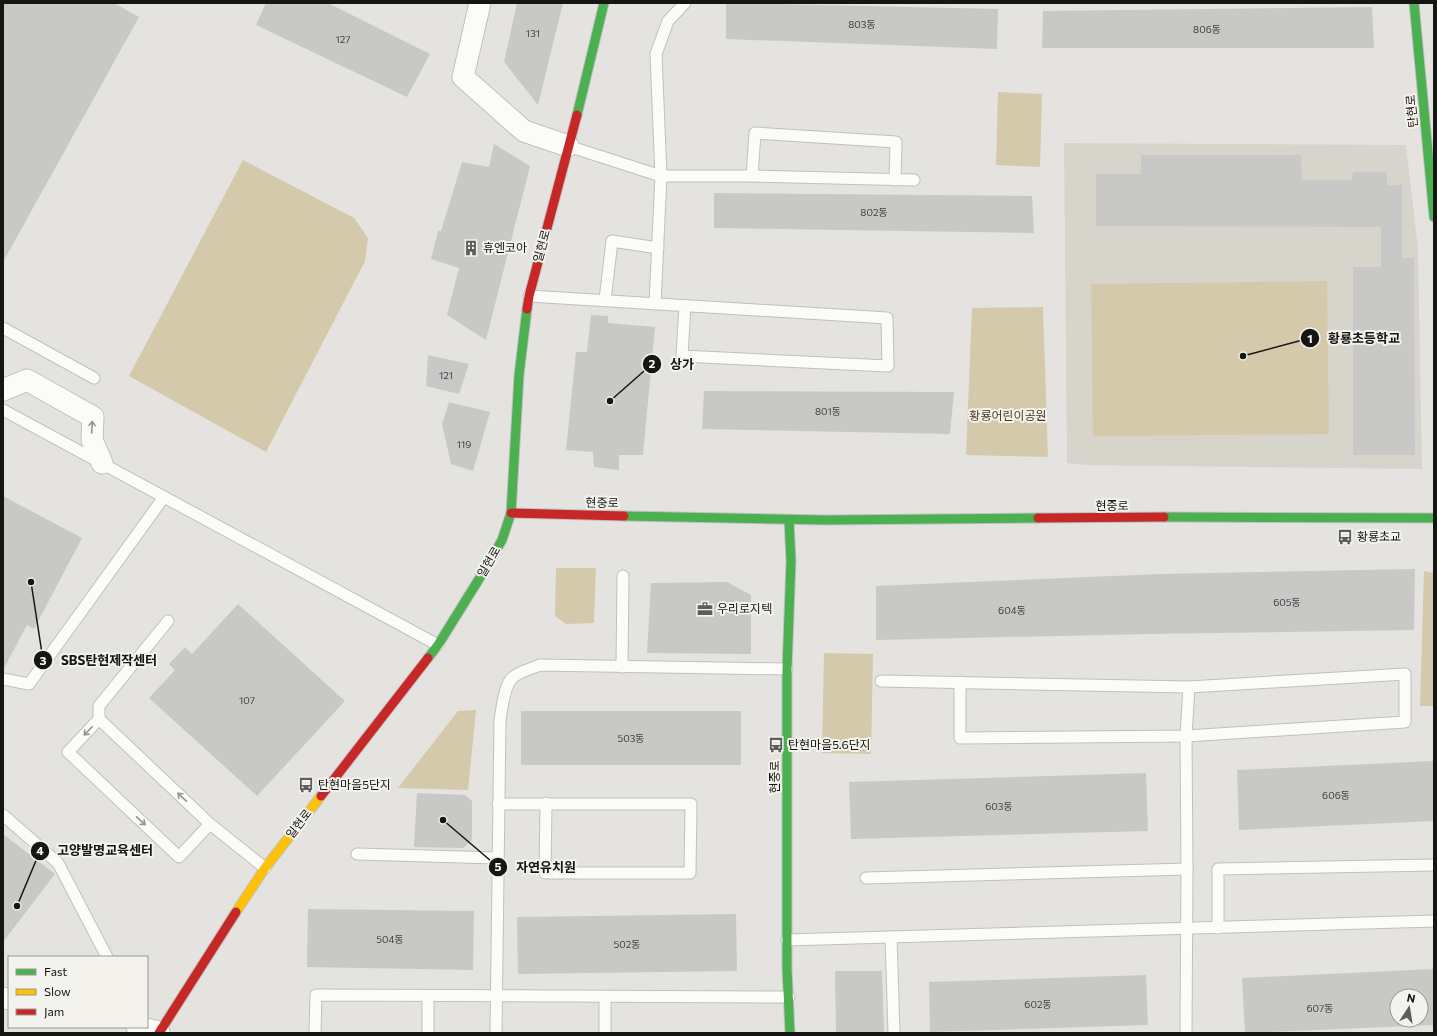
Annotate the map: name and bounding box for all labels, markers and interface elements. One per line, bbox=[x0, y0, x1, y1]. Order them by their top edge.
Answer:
house number: 803동 bbox=[848, 18, 876, 30]
house number: 806동 bbox=[1193, 23, 1221, 35]
house number: 131 bbox=[526, 27, 540, 39]
house number: 127 bbox=[335, 33, 351, 45]
street label: 탄현로 bbox=[1403, 94, 1419, 128]
house number: 802동 bbox=[860, 206, 888, 218]
street label: 일현로 bbox=[530, 228, 552, 264]
building icon: 휴엔코아 bbox=[462, 239, 480, 257]
place label: 휴엔코아 bbox=[483, 240, 527, 254]
callout: 황룡초등학교 bbox=[1300, 326, 1408, 351]
text: 황룡초등학교 bbox=[1328, 330, 1400, 346]
text: 1 bbox=[1307, 331, 1313, 345]
callout: 상가 bbox=[642, 352, 702, 377]
text: 2 bbox=[649, 356, 656, 370]
text: 상가 bbox=[670, 356, 694, 372]
house number: 121 bbox=[439, 369, 453, 381]
house number: 801동 bbox=[815, 405, 841, 417]
park label: 황룡어린이공원 bbox=[969, 408, 1047, 422]
one-way arrow bbox=[89, 421, 96, 434]
house number: 119 bbox=[457, 438, 471, 450]
street label: 현중로 bbox=[585, 495, 619, 509]
street label: 현중로 bbox=[1095, 498, 1129, 512]
bus stop icon: 황룡초교 bbox=[1336, 528, 1354, 546]
place label: 황룡초교 bbox=[1357, 529, 1401, 543]
street label: 일현로 bbox=[474, 544, 502, 579]
house number: 605동 bbox=[1273, 596, 1301, 608]
office icon: 우리로지텍 bbox=[696, 600, 714, 618]
place label: 우리로지텍 bbox=[717, 601, 772, 615]
house number: 604동 bbox=[998, 604, 1026, 616]
callout: SBS탄현제작센터 bbox=[33, 648, 165, 673]
text: SBS탄현제작센터 bbox=[61, 652, 157, 668]
text: 3 bbox=[40, 653, 47, 667]
house number: 107 bbox=[239, 694, 255, 706]
one-way arrow bbox=[83, 726, 93, 736]
house number: 503동 bbox=[617, 732, 645, 744]
bus stop icon: 탄현마을5.6단지 bbox=[767, 736, 785, 754]
place label: 탄현마을5.6단지 bbox=[788, 737, 871, 751]
street label: 현중로 bbox=[767, 760, 781, 794]
bus stop icon: 탄현마을5단지 bbox=[297, 776, 315, 794]
place label: 탄현마을5단지 bbox=[318, 777, 391, 791]
house number: 606동 bbox=[1322, 789, 1350, 801]
one-way arrow bbox=[177, 792, 187, 802]
house number: 603동 bbox=[985, 800, 1013, 812]
street label: 일현로 bbox=[282, 806, 314, 841]
one-way arrow bbox=[136, 816, 146, 826]
callout: 고양발명교육센터 bbox=[30, 838, 161, 863]
text: 고양발명교육센터 bbox=[57, 842, 153, 858]
text: 4 bbox=[36, 843, 44, 857]
callout: 자연유치원 bbox=[488, 855, 584, 880]
text: 5 bbox=[495, 859, 502, 873]
text: 자연유치원 bbox=[516, 859, 576, 875]
house number: 504동 bbox=[376, 933, 404, 945]
house number: 502동 bbox=[614, 938, 641, 950]
legend bbox=[8, 956, 148, 1028]
text: Fast bbox=[44, 964, 67, 978]
text: Slow bbox=[44, 984, 71, 998]
north arrow bbox=[1389, 988, 1429, 1028]
text: N bbox=[1406, 991, 1417, 1005]
house number: 602동 bbox=[1024, 998, 1052, 1010]
house number: 607동 bbox=[1306, 1002, 1334, 1014]
text: Jam bbox=[44, 1004, 64, 1019]

